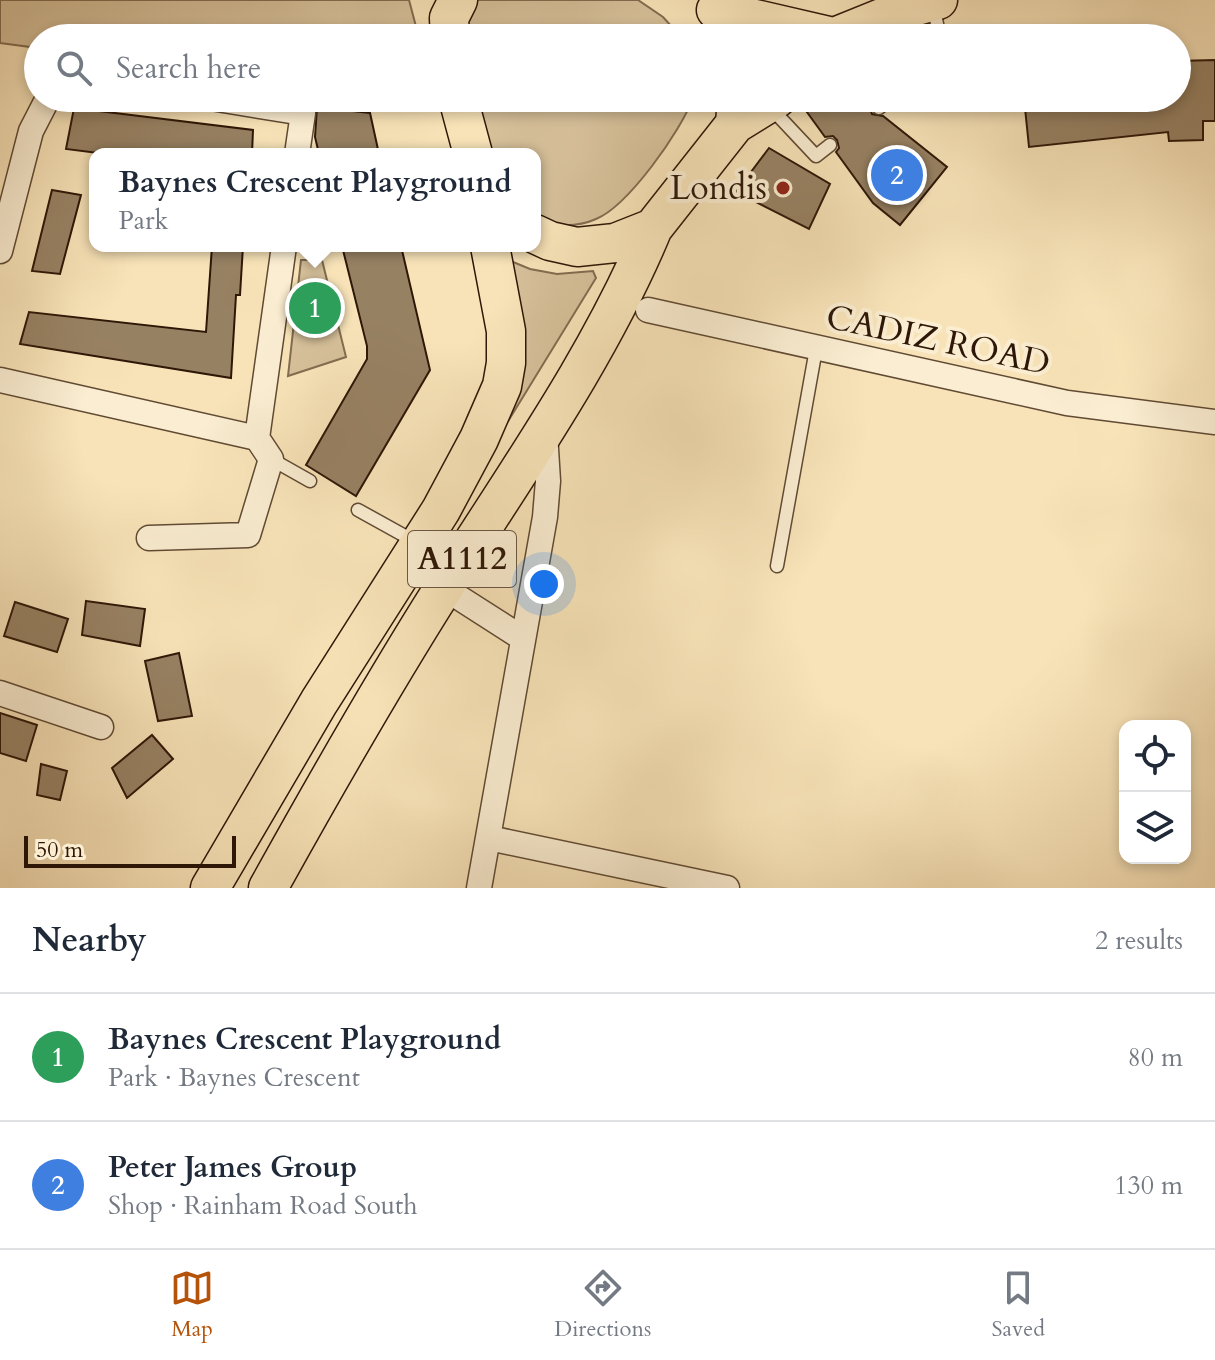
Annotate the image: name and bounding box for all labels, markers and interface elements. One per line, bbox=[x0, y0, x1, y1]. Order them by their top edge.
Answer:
search box bbox=[24, 24, 1191, 112]
icon: search bbox=[52, 46, 96, 90]
text: Search here bbox=[116, 48, 261, 89]
pin: 2 bbox=[871, 145, 923, 205]
popup bbox=[89, 148, 541, 252]
text: Baynes Crescent Playground bbox=[118, 162, 512, 203]
place label: Londis bbox=[670, 165, 767, 211]
marker: Londis bbox=[774, 179, 792, 197]
text: Park bbox=[118, 203, 169, 238]
pin: 1 bbox=[289, 278, 341, 338]
street label: CADIZ ROAD bbox=[822, 294, 1054, 386]
road number: A1112 bbox=[408, 531, 516, 587]
your location bbox=[524, 564, 564, 604]
map controls bbox=[1119, 720, 1191, 864]
button: locate bbox=[1119, 720, 1191, 792]
button: layers bbox=[1119, 792, 1191, 864]
scale bar bbox=[24, 832, 236, 868]
text: 50 m bbox=[36, 835, 83, 865]
text: Nearby bbox=[32, 917, 147, 963]
text: 2 results bbox=[1095, 923, 1183, 958]
text: Baynes Crescent Playground bbox=[108, 1019, 501, 1060]
text: 1 bbox=[51, 1040, 65, 1075]
text: 80 m bbox=[1127, 1040, 1183, 1075]
text: Park · Baynes Crescent bbox=[108, 1060, 360, 1095]
text: Peter James Group bbox=[108, 1147, 357, 1188]
text: 2 bbox=[51, 1168, 65, 1203]
text: 130 m bbox=[1114, 1168, 1183, 1203]
text: Shop · Rainham Road South bbox=[108, 1188, 418, 1223]
tab: Map bbox=[170, 1266, 214, 1344]
tab: Directions bbox=[554, 1266, 651, 1344]
tab: Saved bbox=[992, 1266, 1045, 1344]

